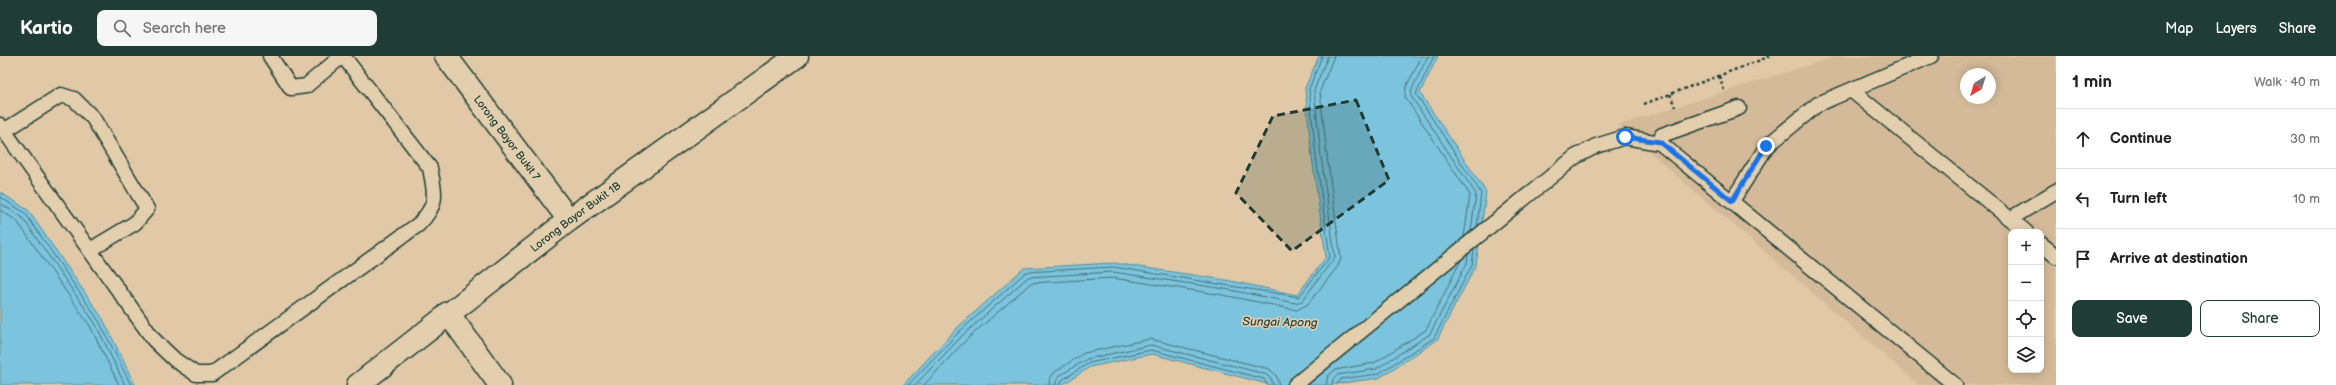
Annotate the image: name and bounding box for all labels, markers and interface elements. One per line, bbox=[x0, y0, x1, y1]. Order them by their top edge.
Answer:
search box bbox=[97, 10, 377, 46]
text: Kartio bbox=[20, 17, 73, 40]
icon: search bbox=[111, 17, 133, 39]
text: Search here bbox=[143, 19, 226, 38]
text: Map bbox=[2165, 20, 2193, 37]
text: Layers bbox=[2215, 20, 2257, 37]
text: Share bbox=[2279, 20, 2316, 37]
north arrow bbox=[1960, 68, 1996, 104]
text: 1 min bbox=[2072, 72, 2112, 92]
text: Walk · 40 m bbox=[2254, 74, 2320, 90]
street label: Lorong Bayor Bukit 7 bbox=[471, 93, 543, 183]
route start bbox=[1616, 128, 1634, 146]
icon: ahead bbox=[2072, 128, 2094, 150]
text: Continue bbox=[2110, 129, 2172, 148]
text: 30 m bbox=[2290, 131, 2320, 147]
route end bbox=[1757, 137, 1775, 155]
street label: Lorong Bayor Bukit 1B bbox=[528, 179, 624, 255]
icon: left bbox=[2072, 188, 2094, 210]
text: Turn left bbox=[2110, 189, 2167, 208]
text: 10 m bbox=[2293, 191, 2320, 207]
map controls bbox=[2008, 229, 2044, 373]
button: + bbox=[2008, 229, 2044, 265]
icon: arrive bbox=[2072, 248, 2094, 270]
text: Arrive at destination bbox=[2110, 249, 2248, 268]
button: − bbox=[2008, 265, 2044, 301]
button: Save bbox=[2072, 300, 2192, 337]
button: Share bbox=[2200, 300, 2320, 337]
button: locate bbox=[2008, 301, 2044, 337]
water label: Sungai Apong bbox=[1242, 314, 1318, 331]
button: layers bbox=[2008, 337, 2044, 373]

